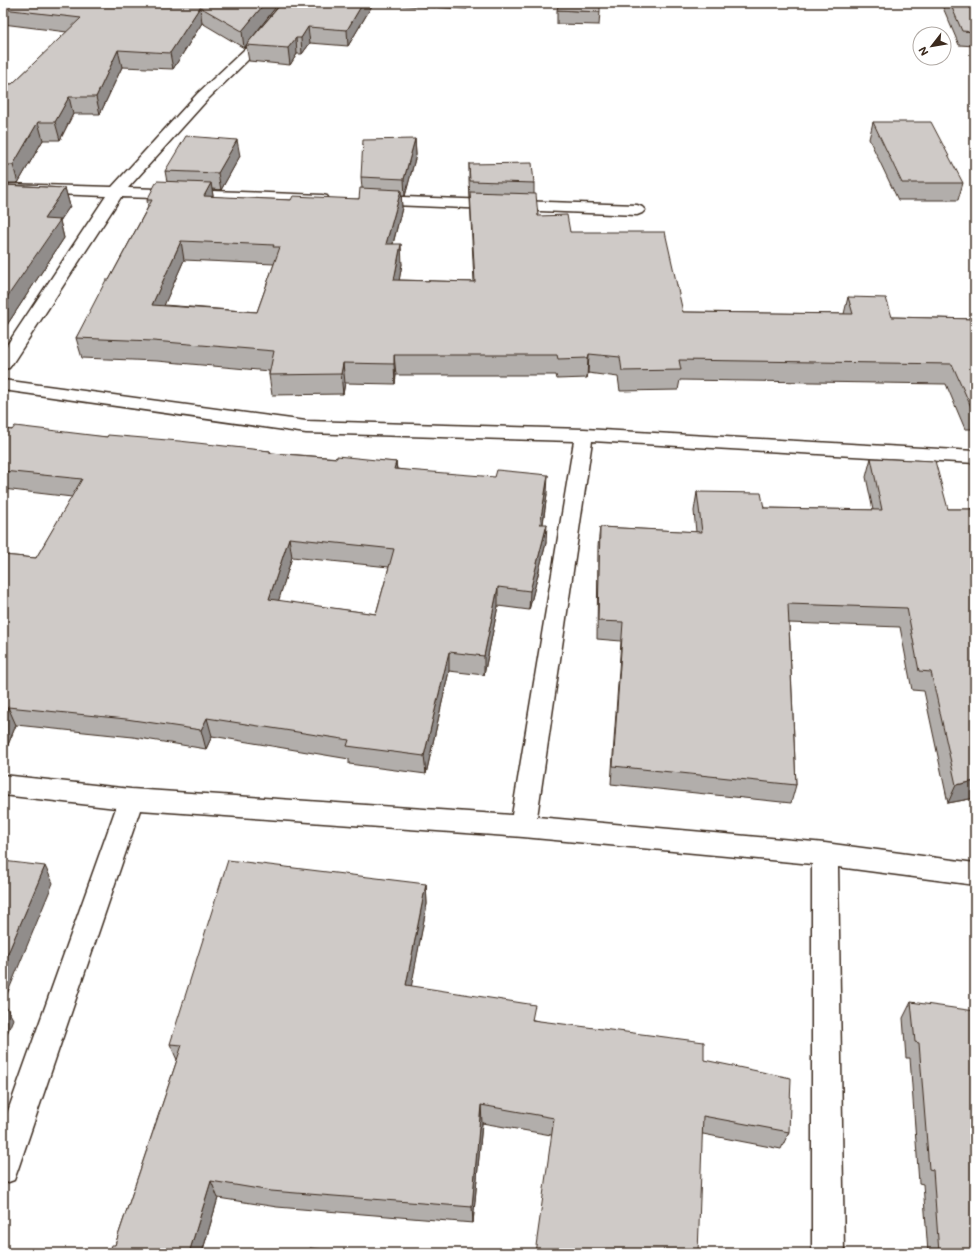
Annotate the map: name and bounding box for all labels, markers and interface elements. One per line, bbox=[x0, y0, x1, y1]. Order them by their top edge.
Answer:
north arrow bbox=[912, 26, 952, 66]
text: N bbox=[914, 44, 932, 59]

